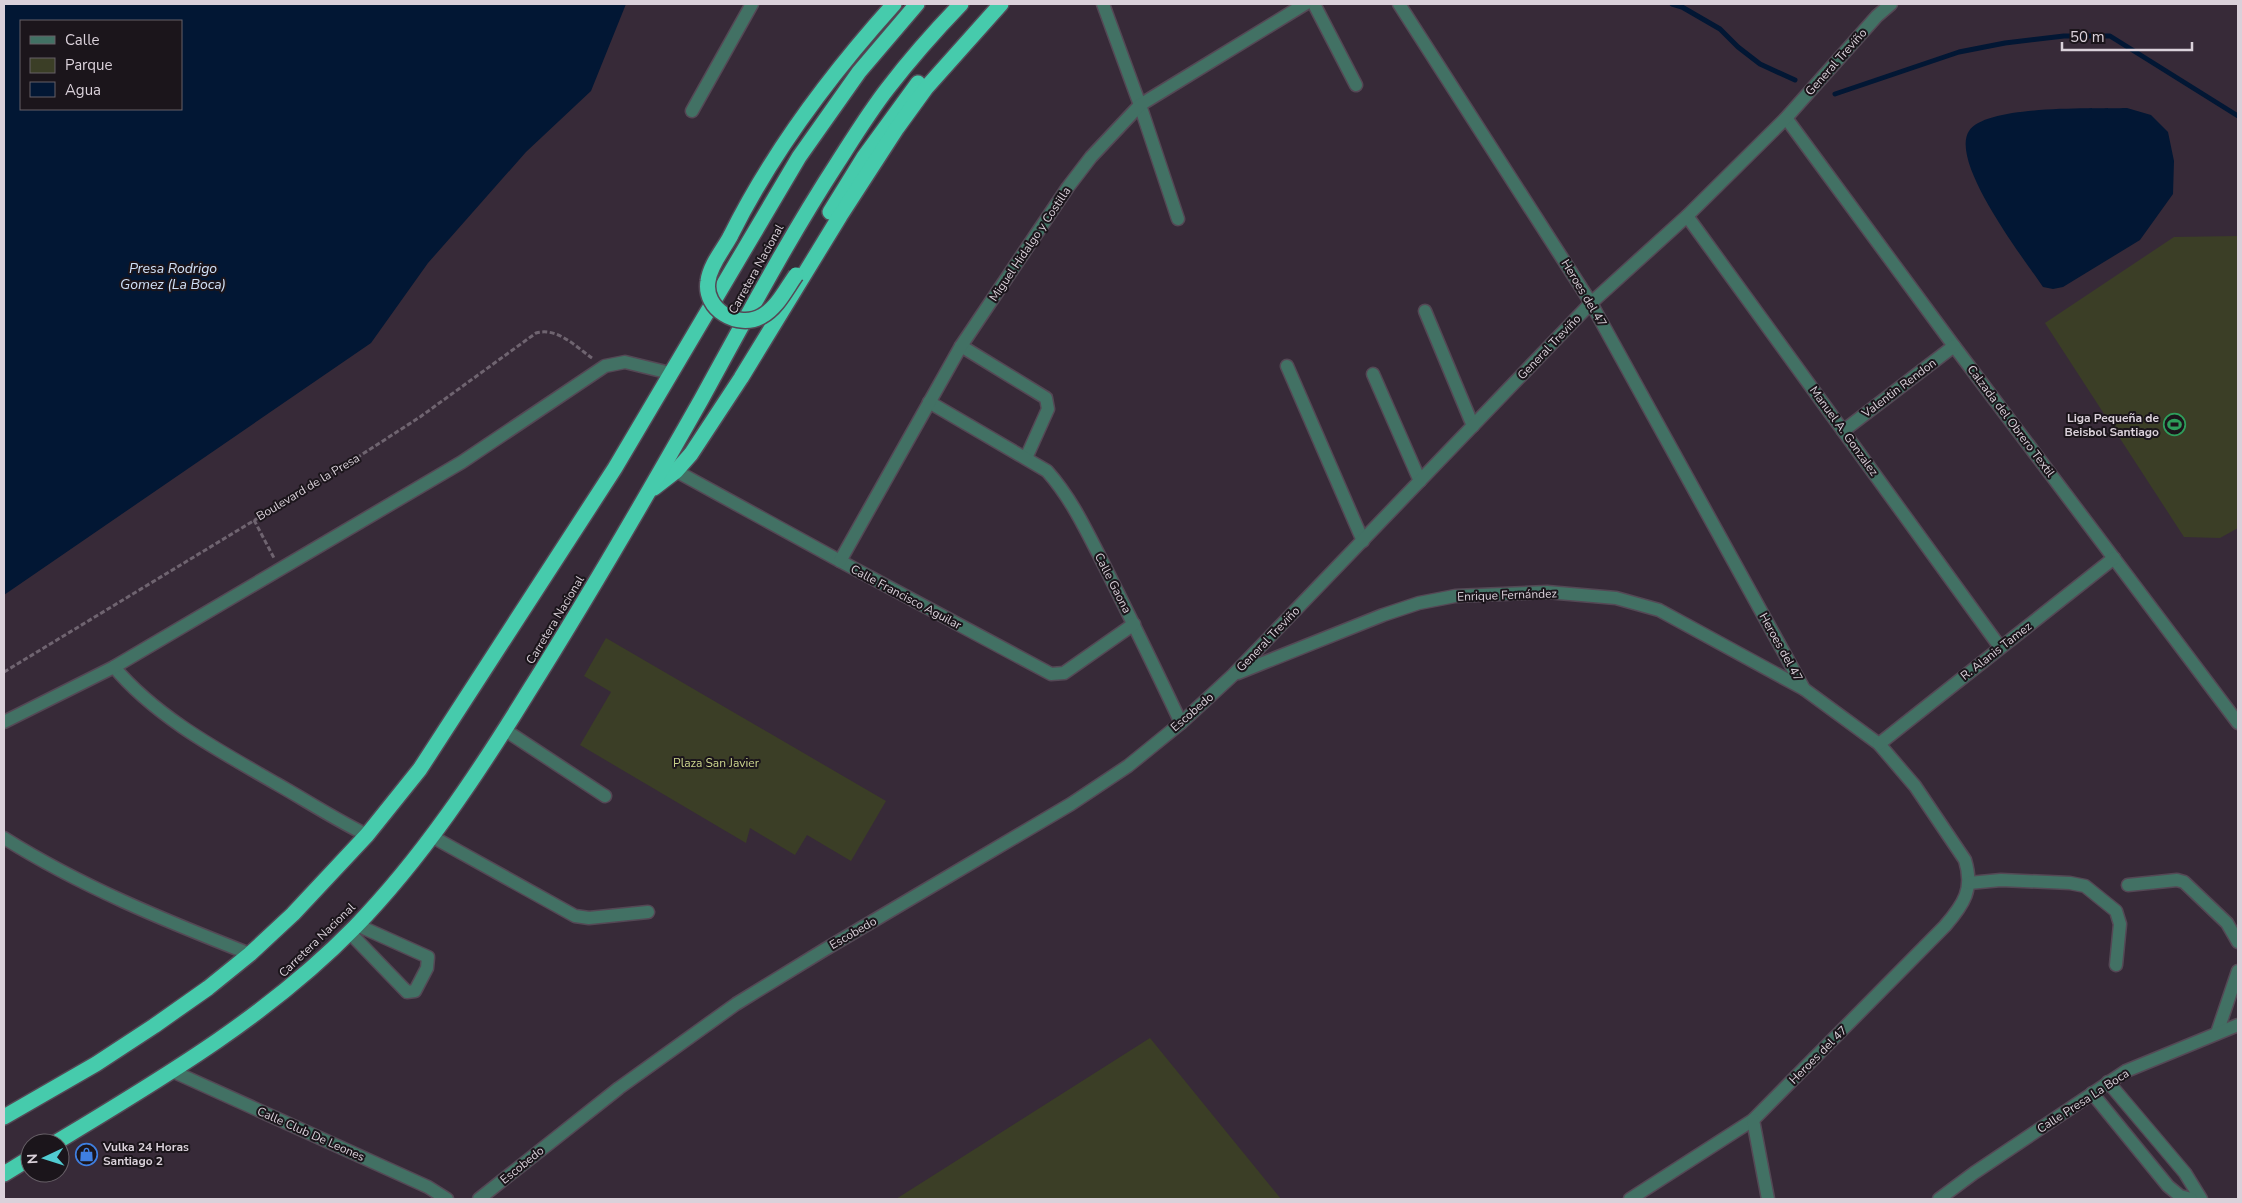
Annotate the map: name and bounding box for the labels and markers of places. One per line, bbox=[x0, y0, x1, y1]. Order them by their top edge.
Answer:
place label: Liga Pequeña de Beisbol Santiago bbox=[2065, 410, 2159, 440]
sports icon: Liga Pequeña de Beisbol Santiago bbox=[2163, 413, 2187, 437]
place label: Vulka 24 Horas Santiago 2 bbox=[102, 1139, 189, 1169]
shop icon: Vulka 24 Horas Santiago 2 bbox=[75, 1142, 99, 1166]

